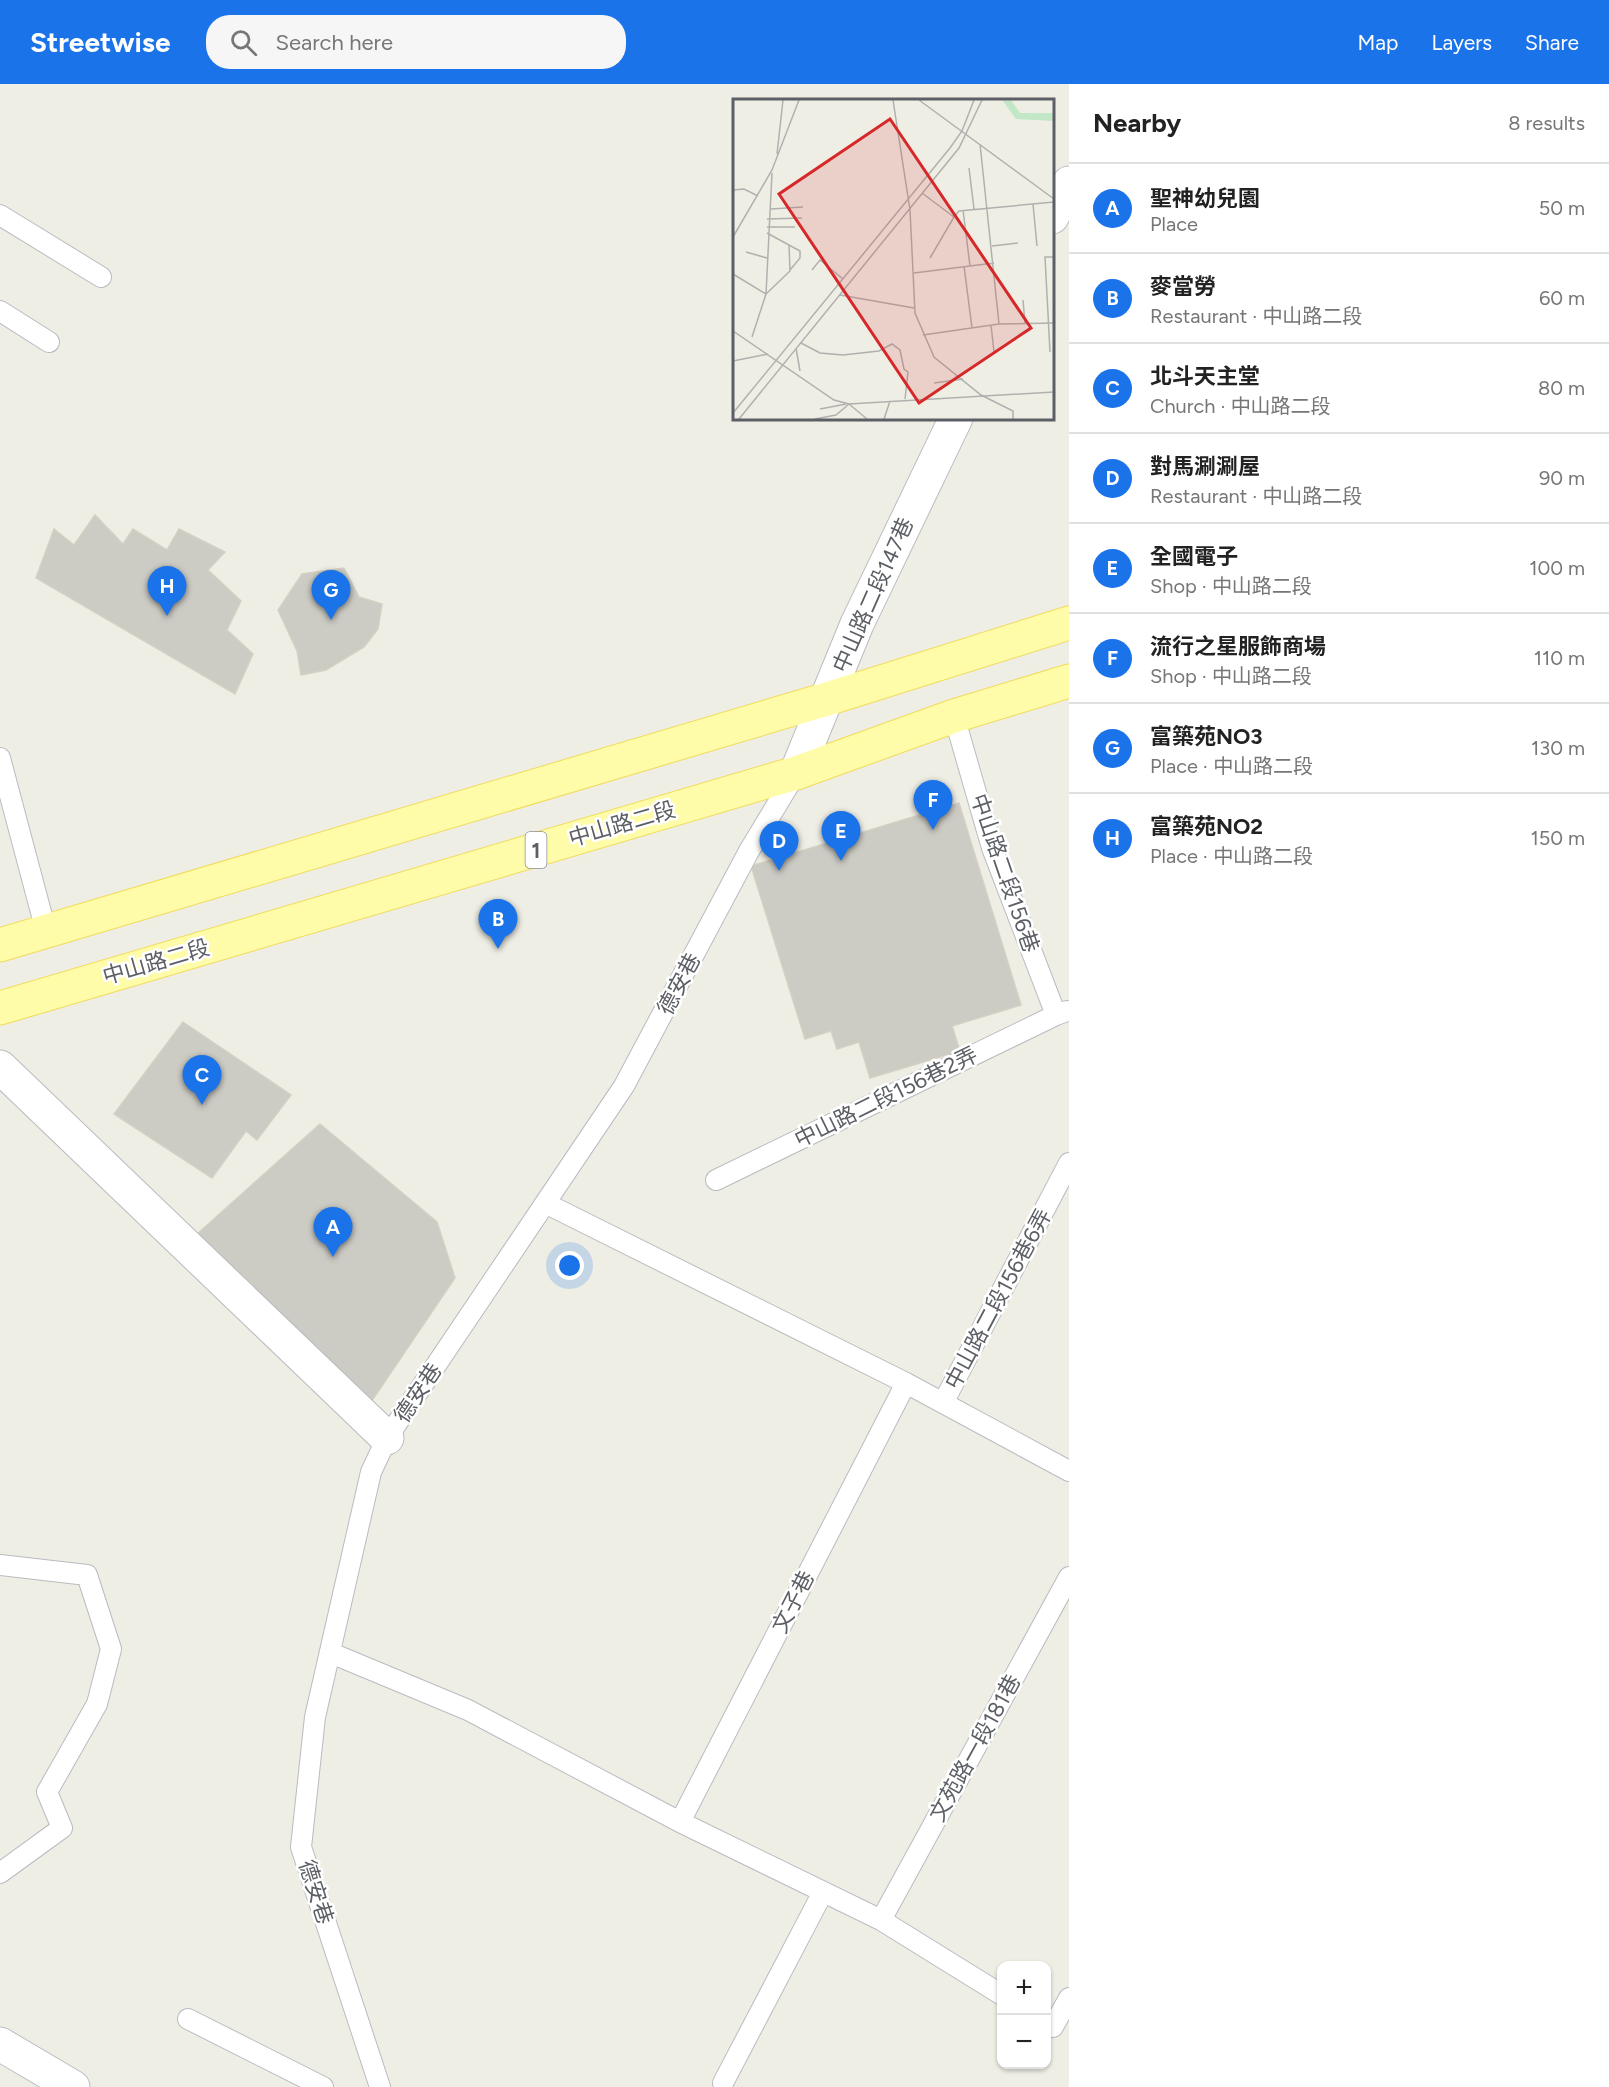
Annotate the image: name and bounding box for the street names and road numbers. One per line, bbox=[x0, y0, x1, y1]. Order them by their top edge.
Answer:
street label: 中山路二段147巷 bbox=[827, 513, 919, 677]
street label: 中山路二段156巷 bbox=[965, 790, 1045, 956]
street label: 中山路二段 bbox=[565, 796, 679, 852]
road number: 1 bbox=[526, 832, 546, 868]
street label: 中山路二段 bbox=[99, 934, 213, 990]
street label: 德安巷 bbox=[652, 949, 706, 1019]
street label: 中山路二段156巷2弄 bbox=[790, 1041, 982, 1153]
street label: 中山路二段156巷6弄 bbox=[939, 1204, 1057, 1394]
street label: 德安巷 bbox=[388, 1358, 448, 1428]
street label: 文子巷 bbox=[766, 1566, 820, 1638]
street label: 文苑路一段181巷 bbox=[924, 1670, 1026, 1826]
street label: 德安巷 bbox=[293, 1856, 339, 1928]

